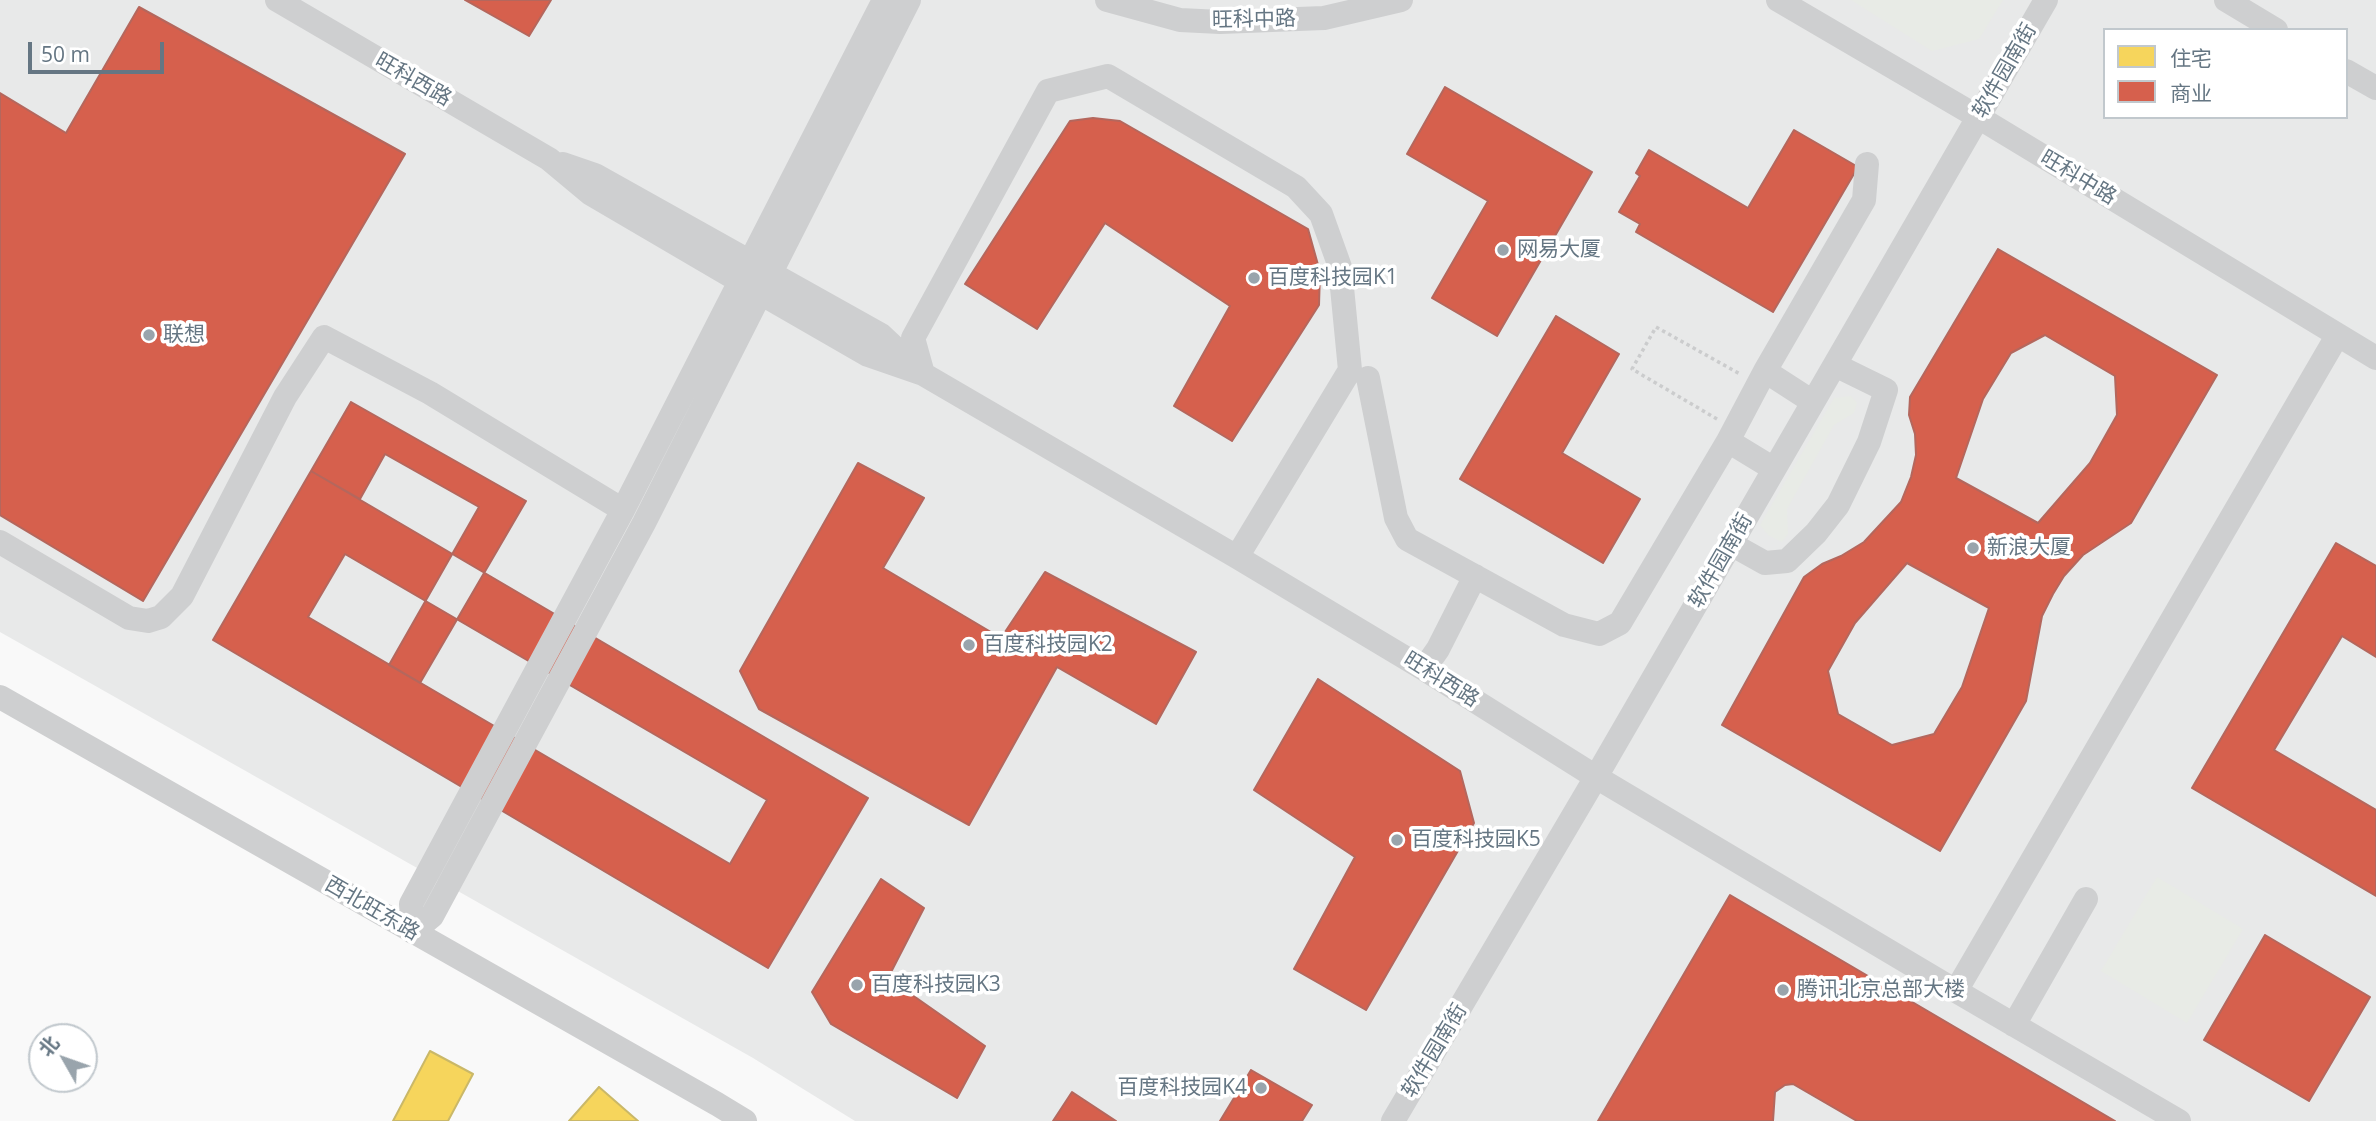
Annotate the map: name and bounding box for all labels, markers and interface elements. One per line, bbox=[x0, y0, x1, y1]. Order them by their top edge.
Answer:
street label: 旺科中路 bbox=[1212, 7, 1296, 33]
street label: 软件园南街 bbox=[1968, 19, 2042, 123]
scale bar bbox=[32, 28, 168, 72]
legend bbox=[2103, 28, 2348, 119]
text: 50 m bbox=[41, 40, 90, 68]
text: 住宅 bbox=[2170, 44, 2212, 72]
street label: 旺科西路 bbox=[370, 48, 456, 112]
text: 商业 bbox=[2170, 79, 2212, 107]
street label: 旺科中路 bbox=[2036, 146, 2120, 210]
place label: 网易大厦 bbox=[1517, 237, 1601, 263]
marker: 网易大厦 bbox=[1495, 242, 1511, 258]
place label: 百度科技园K1 bbox=[1268, 265, 1398, 291]
marker: 百度科技园K1 bbox=[1246, 270, 1262, 286]
place label: 联想 bbox=[163, 322, 205, 348]
marker: 联想 bbox=[141, 327, 157, 343]
street label: 软件园南街 bbox=[1684, 509, 1758, 613]
place label: 新浪大厦 bbox=[1987, 535, 2071, 561]
marker: 新浪大厦 bbox=[1965, 540, 1981, 556]
place label: 百度科技园K2 bbox=[983, 632, 1113, 658]
marker: 百度科技园K2 bbox=[961, 637, 977, 653]
street label: 旺科西路 bbox=[1399, 647, 1483, 713]
place label: 百度科技园K5 bbox=[1411, 827, 1541, 853]
marker: 百度科技园K5 bbox=[1389, 832, 1405, 848]
street label: 西北旺东路 bbox=[320, 872, 424, 946]
place label: 百度科技园K3 bbox=[871, 972, 1001, 998]
marker: 百度科技园K3 bbox=[849, 977, 865, 993]
place label: 腾讯北京总部大楼 bbox=[1797, 977, 1965, 1003]
marker: 腾讯北京总部大楼 bbox=[1775, 982, 1791, 998]
street label: 软件园南街 bbox=[1397, 1000, 1473, 1102]
north arrow bbox=[28, 1023, 98, 1093]
text: 北 bbox=[32, 1030, 65, 1061]
place label: 百度科技园K4 bbox=[1117, 1075, 1247, 1101]
marker: 百度科技园K4 bbox=[1253, 1080, 1269, 1096]

